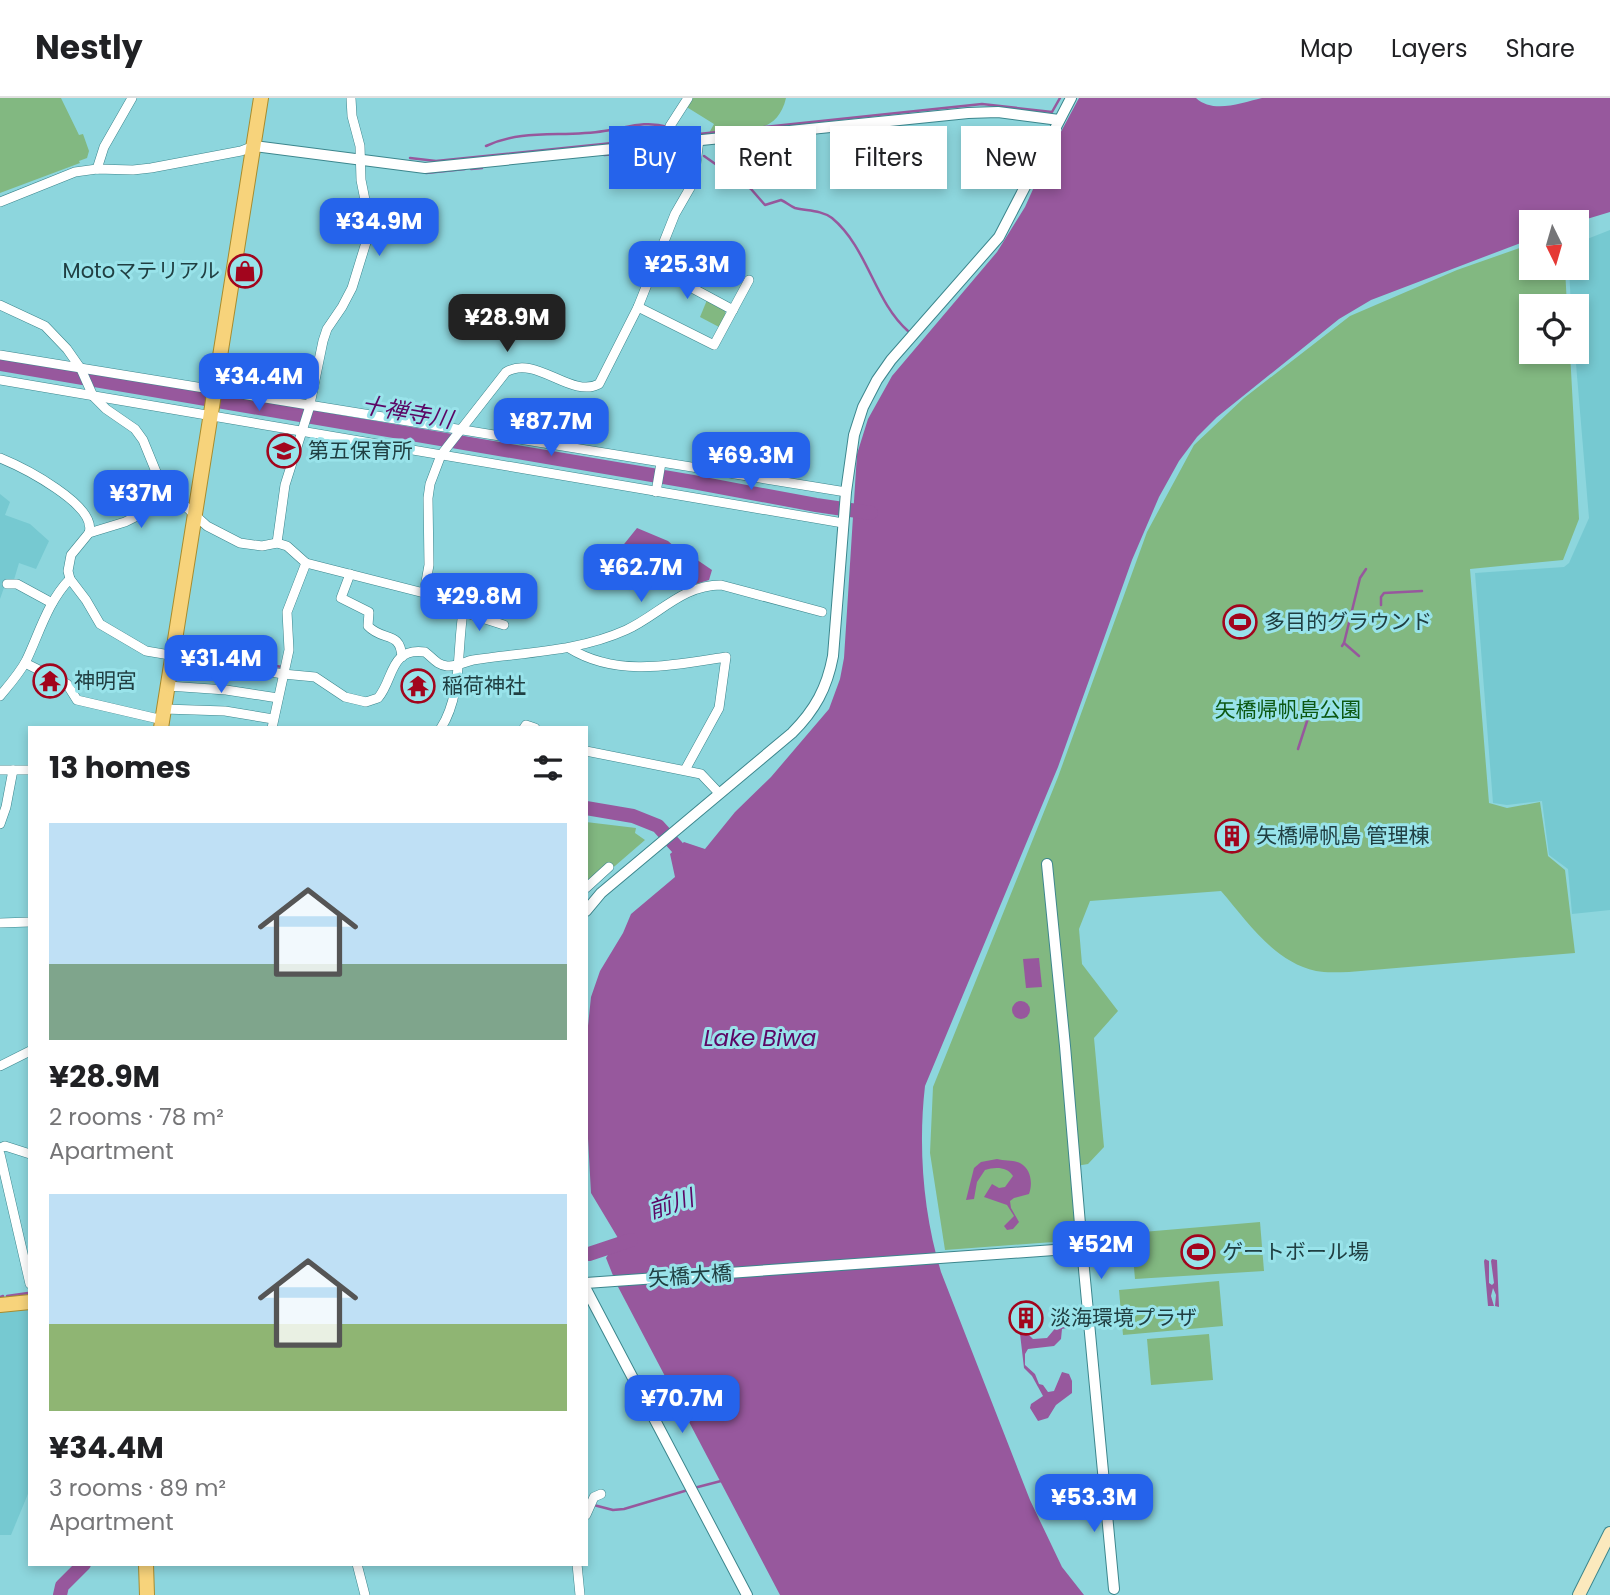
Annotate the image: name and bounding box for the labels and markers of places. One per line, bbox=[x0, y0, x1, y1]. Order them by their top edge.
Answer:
pin: ¥34.9M bbox=[322, 198, 436, 258]
pin: ¥25.3M bbox=[630, 242, 744, 301]
shop icon: Motoマテリアル bbox=[226, 252, 264, 290]
place label: Motoマテリアル bbox=[63, 256, 220, 285]
pin: ¥28.9M bbox=[450, 294, 564, 354]
pin: ¥34.4M bbox=[202, 354, 316, 413]
pin: ¥87.7M bbox=[494, 398, 608, 458]
school or university icon: 第五保育所 bbox=[265, 432, 303, 470]
pin: ¥69.3M bbox=[694, 432, 808, 492]
place label: 第五保育所 bbox=[308, 436, 413, 465]
pin: ¥37M bbox=[100, 470, 182, 530]
pin: ¥62.7M bbox=[584, 545, 698, 604]
pin: ¥29.8M bbox=[422, 574, 536, 633]
sports icon: 多目的グラウンド bbox=[1221, 603, 1259, 641]
place label: 多目的グラウンド bbox=[1264, 607, 1432, 636]
pin: ¥31.4M bbox=[164, 636, 278, 695]
temple icon: 神明宮 bbox=[31, 662, 69, 700]
place label: 神明宮 bbox=[74, 666, 137, 695]
temple icon: 稲荷神社 bbox=[399, 667, 437, 705]
place label: 稲荷神社 bbox=[442, 671, 526, 700]
building icon: 矢橋帰帆島 管理棟 bbox=[1213, 817, 1251, 855]
place label: 矢橋帰帆島 管理棟 bbox=[1256, 821, 1430, 850]
pin: ¥52M bbox=[1060, 1222, 1142, 1281]
sports icon: ゲートボール場 bbox=[1179, 1233, 1217, 1271]
place label: ゲートボール場 bbox=[1222, 1237, 1369, 1266]
building icon: 淡海環境プラザ bbox=[1007, 1299, 1045, 1337]
place label: 淡海環境プラザ bbox=[1050, 1303, 1197, 1332]
pin: ¥70.7M bbox=[625, 1376, 739, 1435]
pin: ¥53.3M bbox=[1037, 1474, 1151, 1534]

